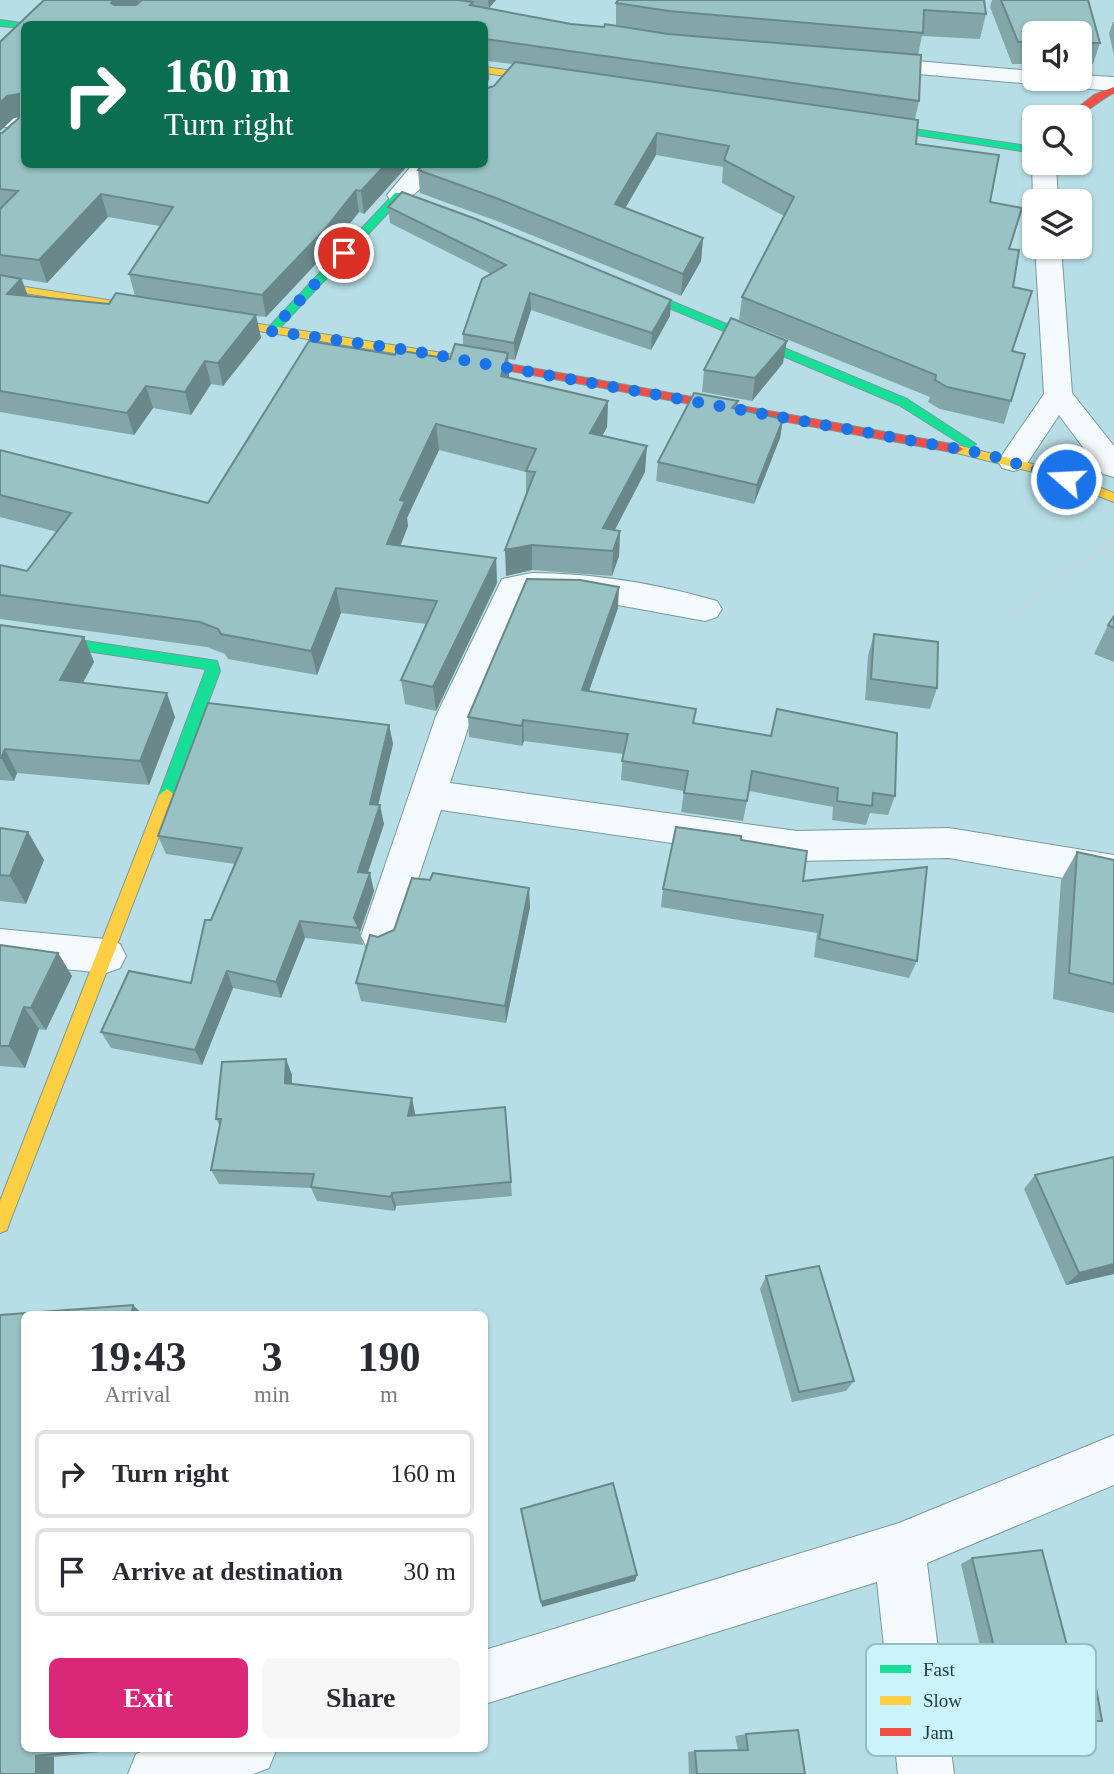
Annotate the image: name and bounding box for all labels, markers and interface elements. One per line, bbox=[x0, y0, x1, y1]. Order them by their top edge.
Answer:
map controls bbox=[1022, 21, 1092, 259]
button: sound bbox=[1022, 21, 1092, 91]
text: 160 m bbox=[164, 48, 291, 103]
icon: right bbox=[49, 49, 140, 140]
button: search bbox=[1022, 105, 1092, 175]
text: Turn right bbox=[164, 106, 294, 142]
button: layers bbox=[1022, 189, 1092, 259]
pin bbox=[314, 223, 374, 283]
icon: arrive bbox=[325, 234, 363, 272]
position arrow bbox=[1029, 442, 1103, 516]
text: 19:43 bbox=[89, 1334, 187, 1380]
text: 3 bbox=[261, 1334, 282, 1380]
text: 190 bbox=[357, 1334, 420, 1380]
text: Arrival bbox=[104, 1382, 171, 1407]
text: min bbox=[254, 1382, 290, 1407]
text: m bbox=[380, 1382, 398, 1407]
icon: right bbox=[53, 1455, 91, 1493]
text: Turn right bbox=[112, 1459, 229, 1488]
text: 160 m bbox=[390, 1459, 456, 1488]
icon: arrive bbox=[53, 1553, 91, 1591]
text: Arrive at destination bbox=[112, 1557, 343, 1586]
text: 30 m bbox=[403, 1557, 456, 1586]
legend bbox=[866, 1644, 1096, 1756]
button: Exit bbox=[49, 1658, 248, 1738]
button: Share bbox=[262, 1658, 460, 1738]
text: Fast bbox=[923, 1659, 955, 1680]
text: Slow bbox=[923, 1690, 962, 1711]
text: Jam bbox=[923, 1722, 954, 1743]

